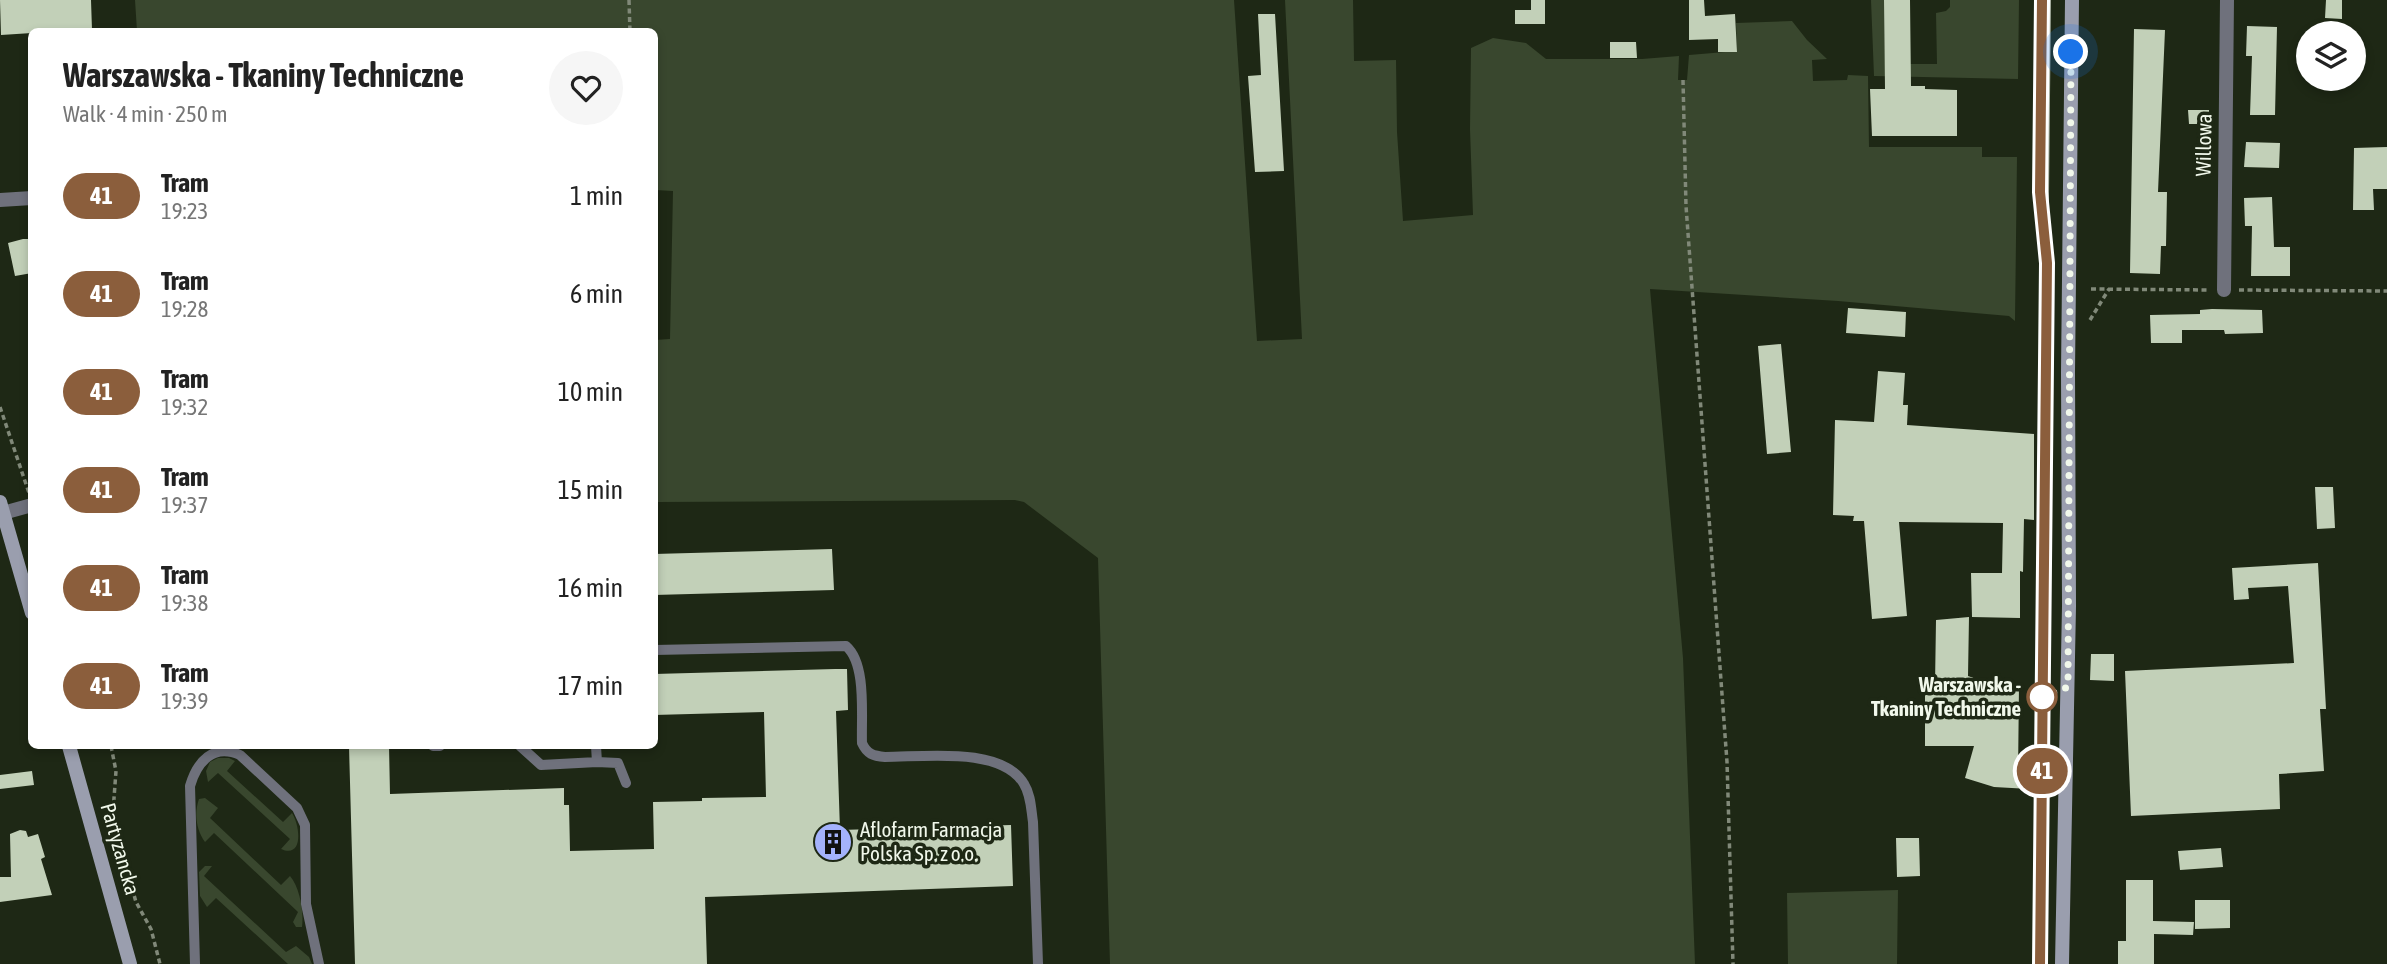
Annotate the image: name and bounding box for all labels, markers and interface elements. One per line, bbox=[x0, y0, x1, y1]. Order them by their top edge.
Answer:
map controls bbox=[2296, 21, 2366, 91]
button: layers bbox=[2296, 21, 2366, 91]
your location bbox=[2053, 34, 2088, 69]
button: heart bbox=[549, 51, 623, 125]
text: Warszawska - Tkaniny Techniczne bbox=[63, 56, 464, 94]
text: Walk · 4 min · 250 m bbox=[63, 101, 227, 127]
street label: Willowa bbox=[2190, 113, 2216, 177]
text: Tram bbox=[161, 168, 209, 198]
text: 1 min bbox=[570, 181, 623, 211]
text: 41 bbox=[90, 182, 113, 209]
text: 19:23 bbox=[161, 198, 208, 224]
text: Tram bbox=[161, 266, 209, 296]
text: 6 min bbox=[570, 279, 623, 309]
text: 41 bbox=[90, 280, 113, 307]
text: 19:28 bbox=[161, 296, 208, 322]
text: Tram bbox=[161, 364, 209, 394]
text: 10 min bbox=[558, 377, 623, 407]
text: 41 bbox=[90, 378, 113, 405]
text: 19:32 bbox=[161, 394, 208, 420]
text: Tram bbox=[161, 462, 209, 492]
text: 15 min bbox=[558, 475, 623, 505]
text: 41 bbox=[90, 476, 113, 503]
text: 19:37 bbox=[161, 492, 208, 518]
text: Tram bbox=[161, 560, 209, 590]
text: 16 min bbox=[558, 573, 623, 603]
text: 41 bbox=[90, 574, 113, 601]
text: 19:38 bbox=[161, 590, 208, 616]
text: Tram bbox=[161, 658, 209, 688]
text: 17 min bbox=[558, 671, 623, 701]
text: 41 bbox=[90, 672, 113, 699]
place label: Warszawska - Tkaniny Techniczne bbox=[1871, 672, 2021, 720]
marker: Warszawska - Tkaniny Techniczne bbox=[2027, 682, 2057, 712]
text: 19:39 bbox=[161, 688, 208, 714]
line badge: 41 bbox=[2010, 748, 2074, 794]
text: 41 bbox=[2031, 757, 2053, 784]
street label: Partyzancka bbox=[96, 800, 146, 898]
place label: Aflofarm Farmacja Polska Sp. z o.o. bbox=[860, 817, 1002, 865]
building icon: Aflofarm Farmacja Polska Sp. z o.o. bbox=[812, 821, 854, 863]

